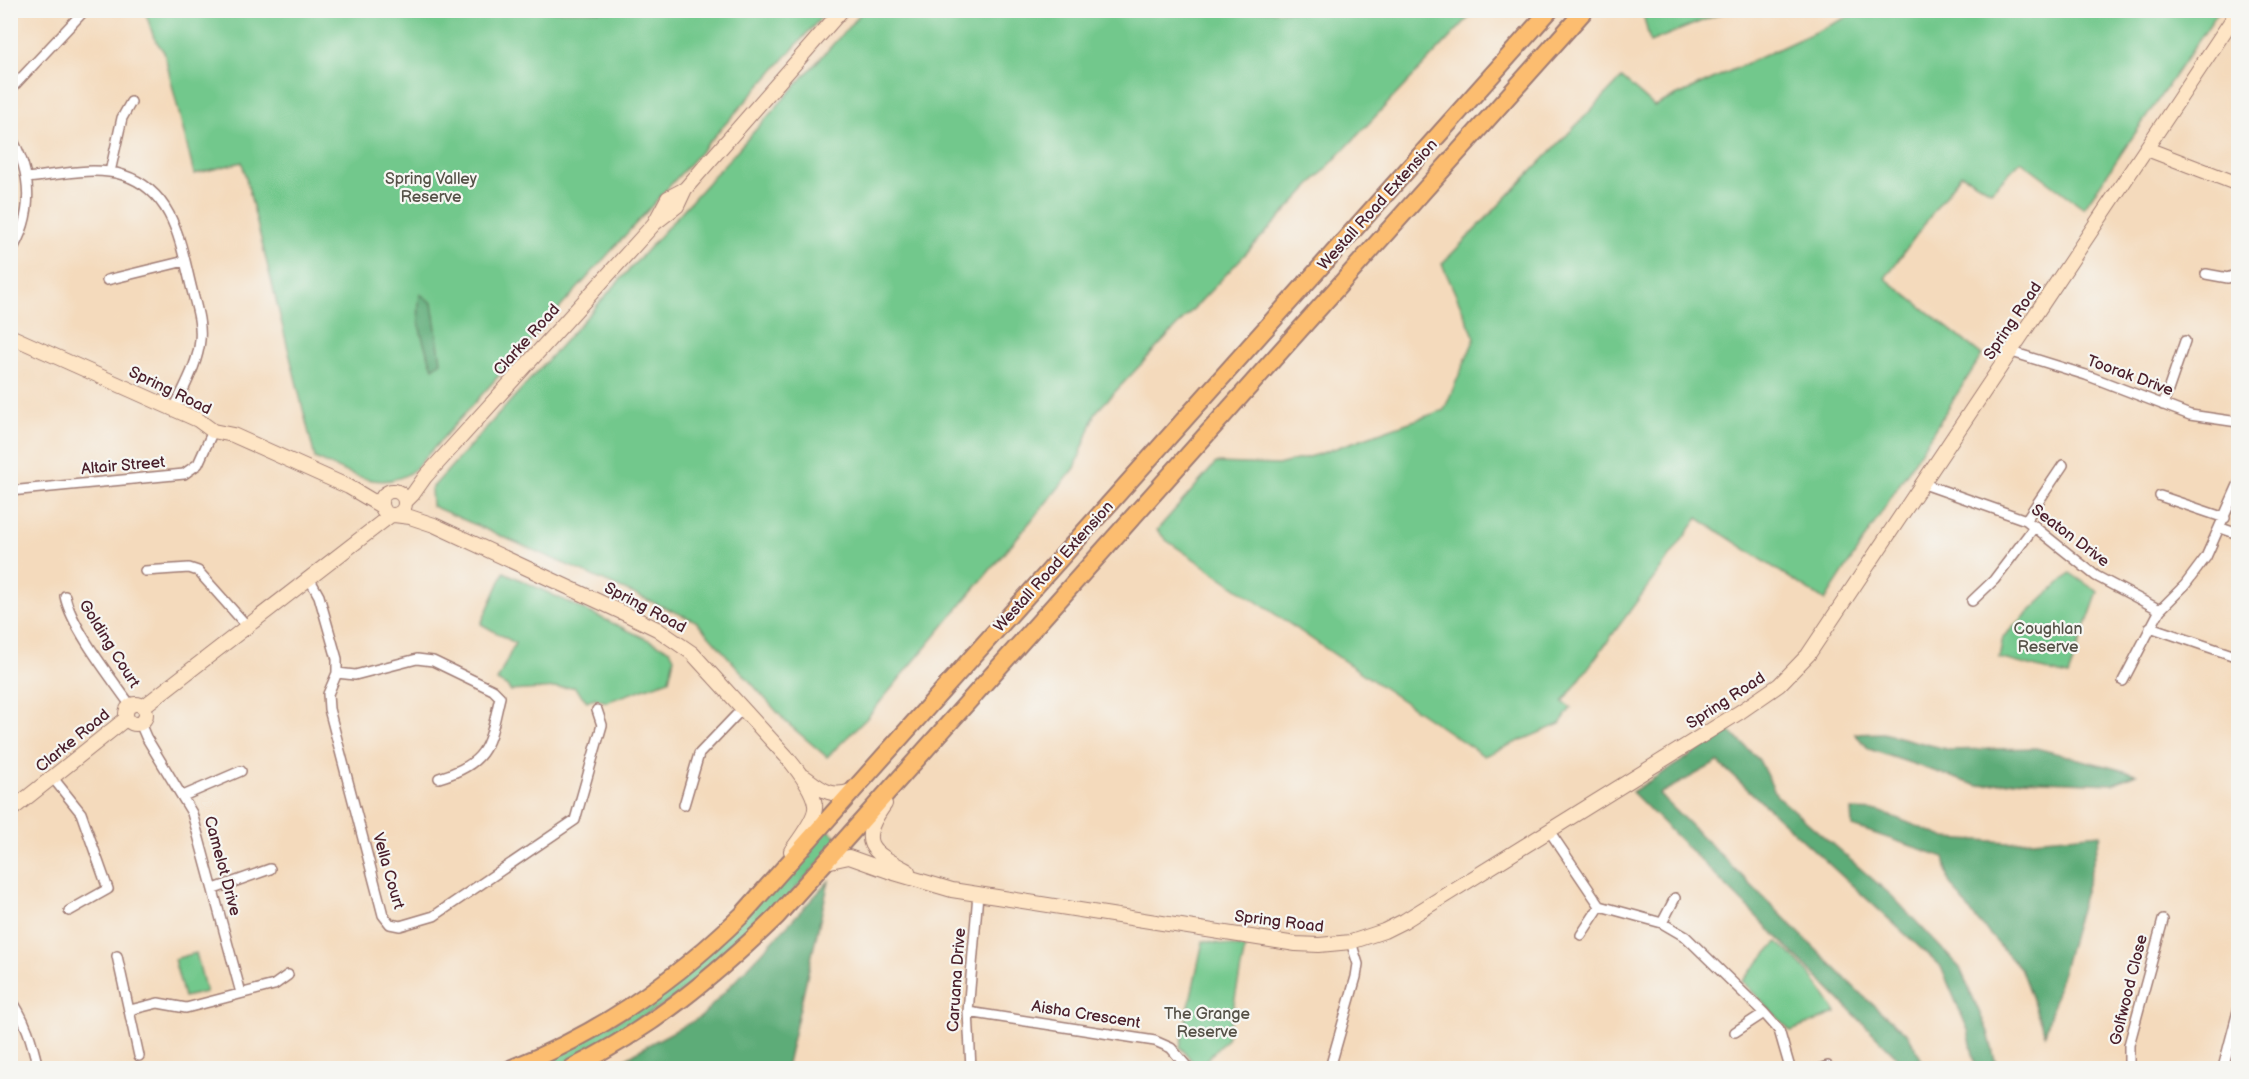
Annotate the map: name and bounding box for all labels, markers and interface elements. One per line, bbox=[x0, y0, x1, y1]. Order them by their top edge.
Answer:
street label: Westall Road Extension bbox=[1314, 136, 1442, 274]
park label: Spring Valley Reserve bbox=[385, 170, 478, 207]
street label: Spring Road bbox=[1980, 278, 2046, 364]
street label: Clarke Road bbox=[490, 300, 564, 380]
street label: Toorak Drive bbox=[2084, 352, 2176, 401]
street label: Spring Road bbox=[126, 363, 214, 419]
street label: Altair Street bbox=[80, 453, 166, 479]
street label: Westall Road Extension bbox=[990, 498, 1118, 636]
street label: Seaton Drive bbox=[2027, 501, 2113, 572]
street label: Spring Road bbox=[601, 579, 689, 637]
street label: Golding Court bbox=[74, 597, 144, 692]
park label: Coughlan Reserve bbox=[2014, 620, 2082, 657]
street label: Spring Road bbox=[1683, 669, 1769, 733]
street label: Clarke Road bbox=[32, 705, 114, 777]
street label: Camelot Drive bbox=[200, 814, 245, 918]
street label: Vella Court bbox=[368, 831, 408, 911]
street label: Spring Road bbox=[1233, 907, 1325, 937]
street label: Caruana Drive bbox=[944, 927, 970, 1033]
street label: Golfwood Close bbox=[2106, 932, 2152, 1047]
street label: Aisha Crescent bbox=[1030, 997, 1142, 1033]
park label: The Grange Reserve bbox=[1164, 1005, 1251, 1042]

